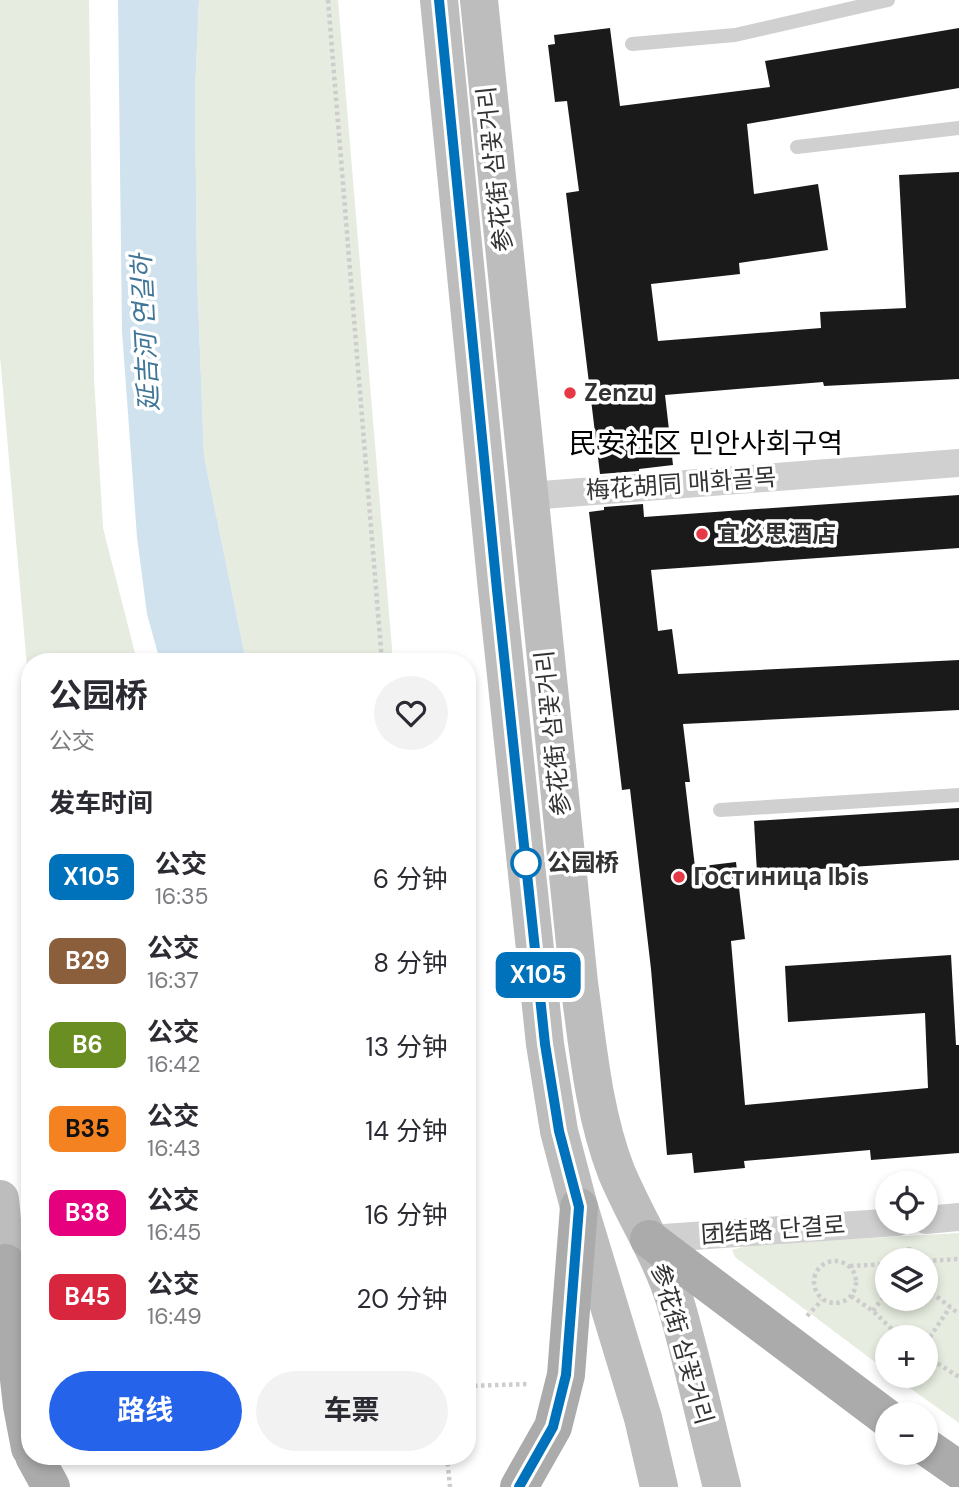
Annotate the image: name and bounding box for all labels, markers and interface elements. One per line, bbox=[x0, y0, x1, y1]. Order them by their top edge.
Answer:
street label: 参花街 삼꽃거리 bbox=[470, 85, 519, 254]
water label: 延吉河 연길하 bbox=[124, 251, 166, 412]
place label: Zenzu bbox=[584, 377, 654, 408]
marker: Zenzu bbox=[562, 385, 578, 401]
district label: 民安社区 민안사회구역 bbox=[569, 425, 843, 462]
street label: 梅花胡同 매화골목 bbox=[585, 461, 777, 506]
place label: 宜必思酒店 bbox=[716, 518, 836, 549]
marker: 宜必思酒店 bbox=[694, 526, 710, 542]
street label: 参花街 삼꽃거리 bbox=[528, 649, 577, 818]
text: 公园桥 bbox=[49, 674, 148, 717]
button: heart bbox=[374, 676, 448, 750]
text: 公交 bbox=[49, 726, 95, 756]
text: 发车时间 bbox=[49, 786, 153, 820]
text: 公交 bbox=[155, 847, 207, 881]
place label: 公园桥 bbox=[547, 847, 619, 878]
marker: 公园桥 bbox=[511, 848, 541, 878]
text: X105 bbox=[63, 861, 120, 892]
place label: Гостиница Ibis bbox=[693, 861, 869, 892]
text: 6 分钟 bbox=[373, 862, 448, 896]
marker: Гостиница Ibis bbox=[671, 869, 687, 885]
text: 16:35 bbox=[155, 881, 209, 911]
text: 公交 bbox=[147, 931, 199, 965]
text: B29 bbox=[65, 945, 110, 976]
text: 8 分钟 bbox=[373, 946, 448, 980]
line badge: X105 bbox=[489, 952, 587, 998]
text: X105 bbox=[510, 959, 566, 990]
text: 16:37 bbox=[147, 965, 199, 995]
text: 公交 bbox=[147, 1015, 199, 1049]
text: B6 bbox=[72, 1029, 103, 1060]
text: 13 分钟 bbox=[366, 1030, 448, 1064]
text: 16:42 bbox=[147, 1049, 200, 1079]
text: 公交 bbox=[147, 1099, 199, 1133]
text: B35 bbox=[65, 1113, 110, 1144]
text: 14 分钟 bbox=[365, 1114, 448, 1148]
text: 16:43 bbox=[147, 1133, 201, 1163]
map controls bbox=[875, 1171, 938, 1465]
button: locate bbox=[875, 1171, 938, 1234]
text: 公交 bbox=[147, 1183, 199, 1217]
text: B38 bbox=[65, 1197, 110, 1228]
text: 16 分钟 bbox=[365, 1198, 448, 1232]
street label: 团结路 단결로 bbox=[700, 1209, 846, 1250]
text: 16:45 bbox=[147, 1217, 201, 1247]
button: layers bbox=[875, 1248, 938, 1311]
street label: 参花街 삼꽃거리 bbox=[645, 1259, 720, 1428]
text: 公交 bbox=[147, 1267, 199, 1301]
text: B45 bbox=[65, 1281, 110, 1312]
text: 20 分钟 bbox=[357, 1282, 448, 1316]
text: 16:49 bbox=[147, 1301, 202, 1331]
button: + bbox=[875, 1325, 938, 1388]
button: 路线 bbox=[49, 1371, 242, 1451]
button: 车票 bbox=[256, 1371, 448, 1451]
button: − bbox=[875, 1402, 938, 1465]

